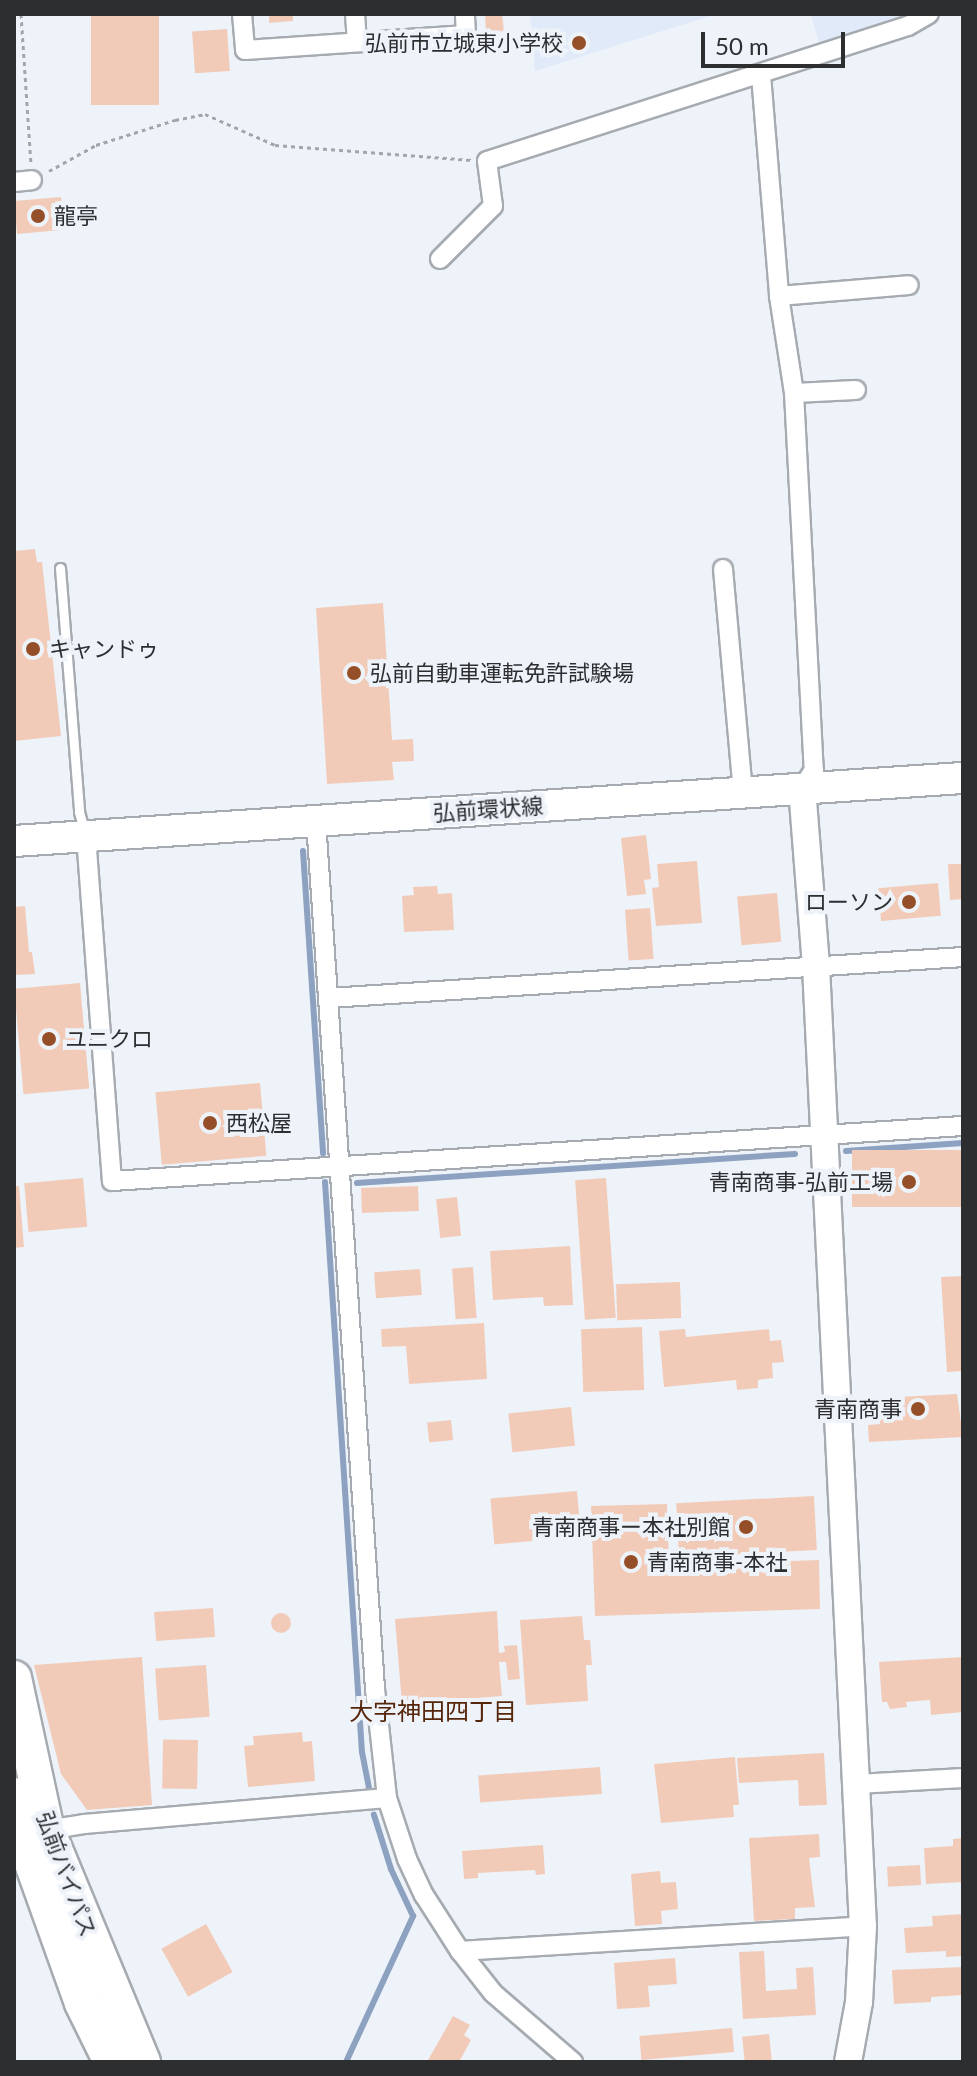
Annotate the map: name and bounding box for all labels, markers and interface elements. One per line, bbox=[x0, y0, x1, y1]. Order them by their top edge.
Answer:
scale bar bbox=[705, 16, 849, 66]
place label: 弘前市立城東小学校 bbox=[365, 30, 563, 56]
text: 50 m bbox=[715, 31, 769, 60]
marker: 弘前市立城東小学校 bbox=[570, 34, 588, 52]
place label: 龍亭 bbox=[54, 203, 98, 229]
marker: 龍亭 bbox=[29, 207, 47, 225]
place label: キャンドゥ bbox=[49, 636, 159, 662]
marker: キャンドゥ bbox=[24, 640, 42, 658]
place label: 弘前自動車運転免許試験場 bbox=[370, 660, 634, 686]
marker: 弘前自動車運転免許試験場 bbox=[345, 664, 363, 682]
street label: 弘前環状線 bbox=[432, 792, 544, 826]
place label: ローソン bbox=[805, 889, 893, 915]
marker: ローソン bbox=[900, 893, 918, 911]
place label: ユニクロ bbox=[65, 1026, 153, 1052]
marker: ユニクロ bbox=[40, 1030, 58, 1048]
place label: 西松屋 bbox=[226, 1110, 292, 1136]
marker: 西松屋 bbox=[201, 1114, 219, 1132]
place label: 青南商事-弘前工場 bbox=[709, 1169, 893, 1195]
marker: 青南商事-弘前工場 bbox=[900, 1173, 918, 1191]
place label: 青南商事 bbox=[814, 1396, 902, 1422]
marker: 青南商事 bbox=[909, 1400, 927, 1418]
place label: 青南商事ー本社別館 bbox=[532, 1514, 730, 1540]
marker: 青南商事ー本社別館 bbox=[737, 1518, 755, 1536]
place label: 青南商事-本社 bbox=[647, 1549, 787, 1575]
marker: 青南商事-本社 bbox=[622, 1553, 640, 1571]
district label: 大字神田四丁目 bbox=[349, 1697, 517, 1725]
street label: 弘前バイパス bbox=[32, 1807, 102, 1941]

